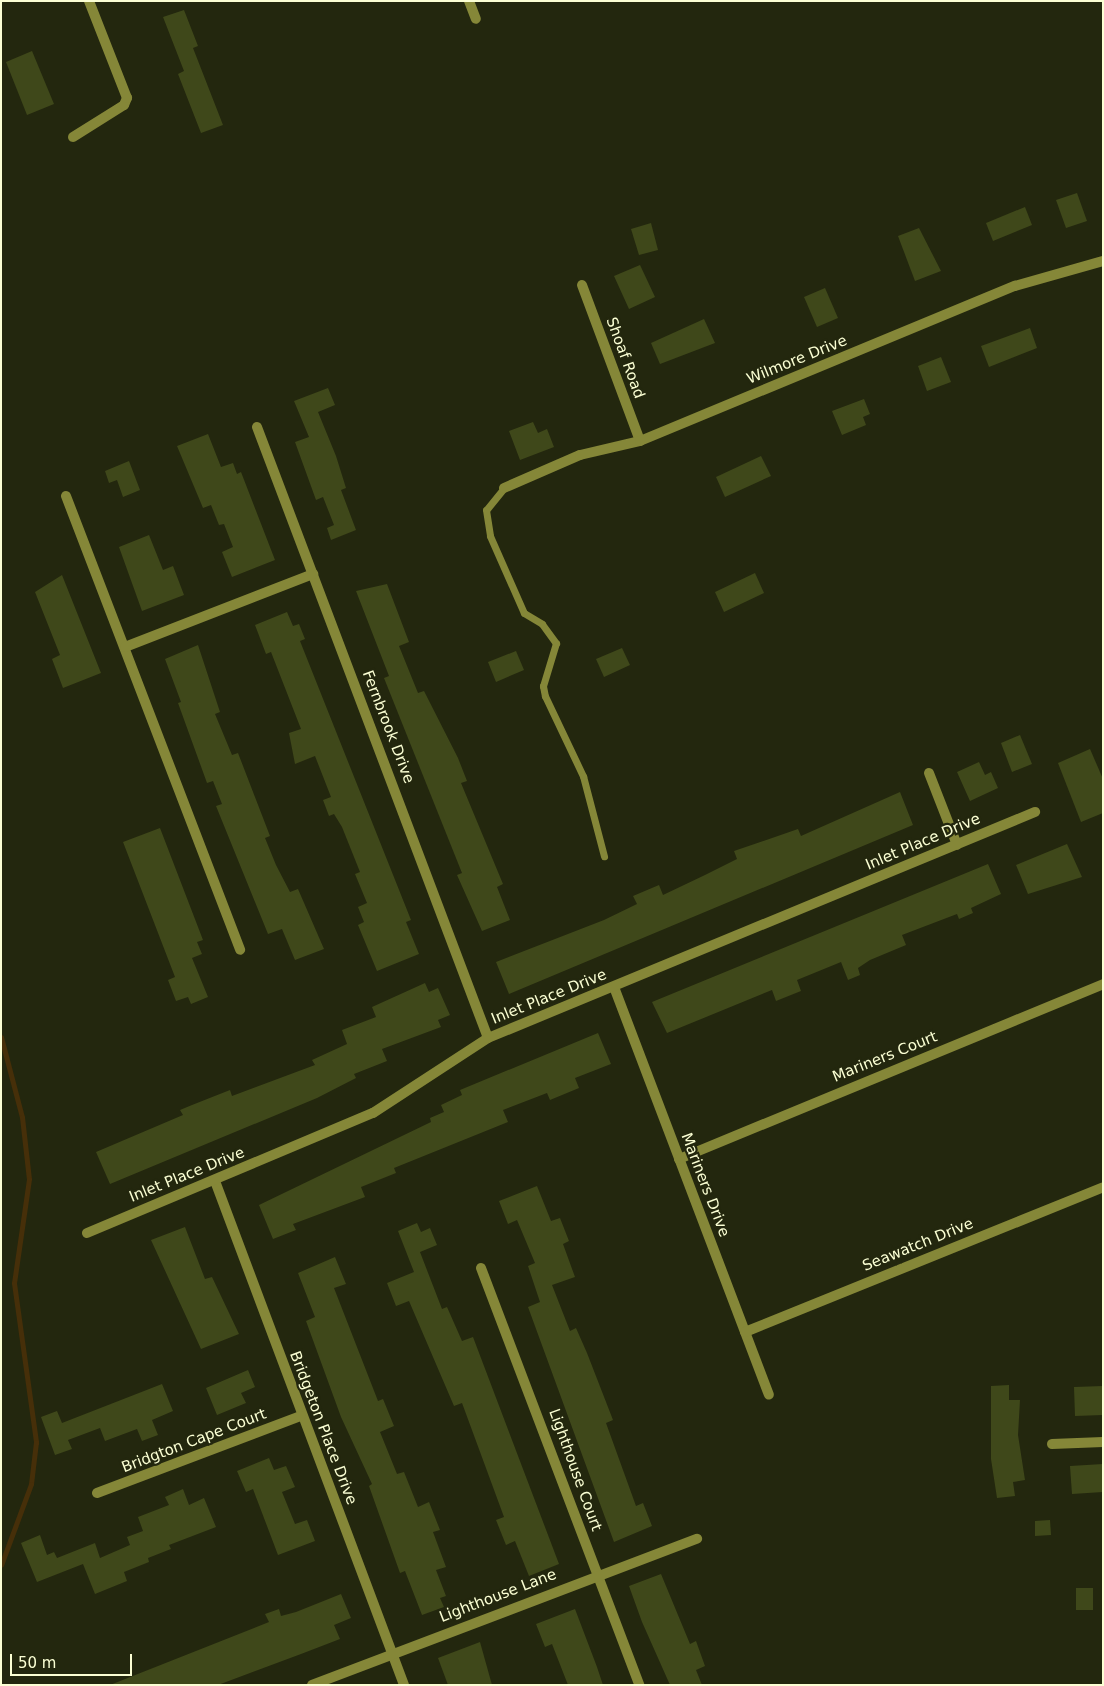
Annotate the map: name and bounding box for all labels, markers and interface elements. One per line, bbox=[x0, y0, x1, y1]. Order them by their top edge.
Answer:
street label: Shoaf Road bbox=[602, 315, 648, 401]
street label: Wilmore Drive bbox=[744, 332, 850, 388]
street label: Fernbrook Drive bbox=[358, 668, 418, 786]
street label: Inlet Place Drive bbox=[863, 810, 983, 874]
street label: Inlet Place Drive bbox=[489, 966, 609, 1028]
street label: Mariners Court bbox=[830, 1028, 940, 1086]
street label: Mariners Drive bbox=[677, 1130, 733, 1240]
street label: Inlet Place Drive bbox=[127, 1144, 247, 1206]
street label: Seawatch Drive bbox=[860, 1215, 976, 1275]
street label: Bridgeton Place Drive bbox=[285, 1349, 361, 1507]
street label: Bridgton Cape Court bbox=[119, 1405, 269, 1477]
street label: Lighthouse Court bbox=[545, 1406, 605, 1534]
street label: Lighthouse Lane bbox=[437, 1565, 559, 1627]
scale bar bbox=[12, 1644, 135, 1676]
text: 50 m bbox=[18, 1654, 56, 1672]

